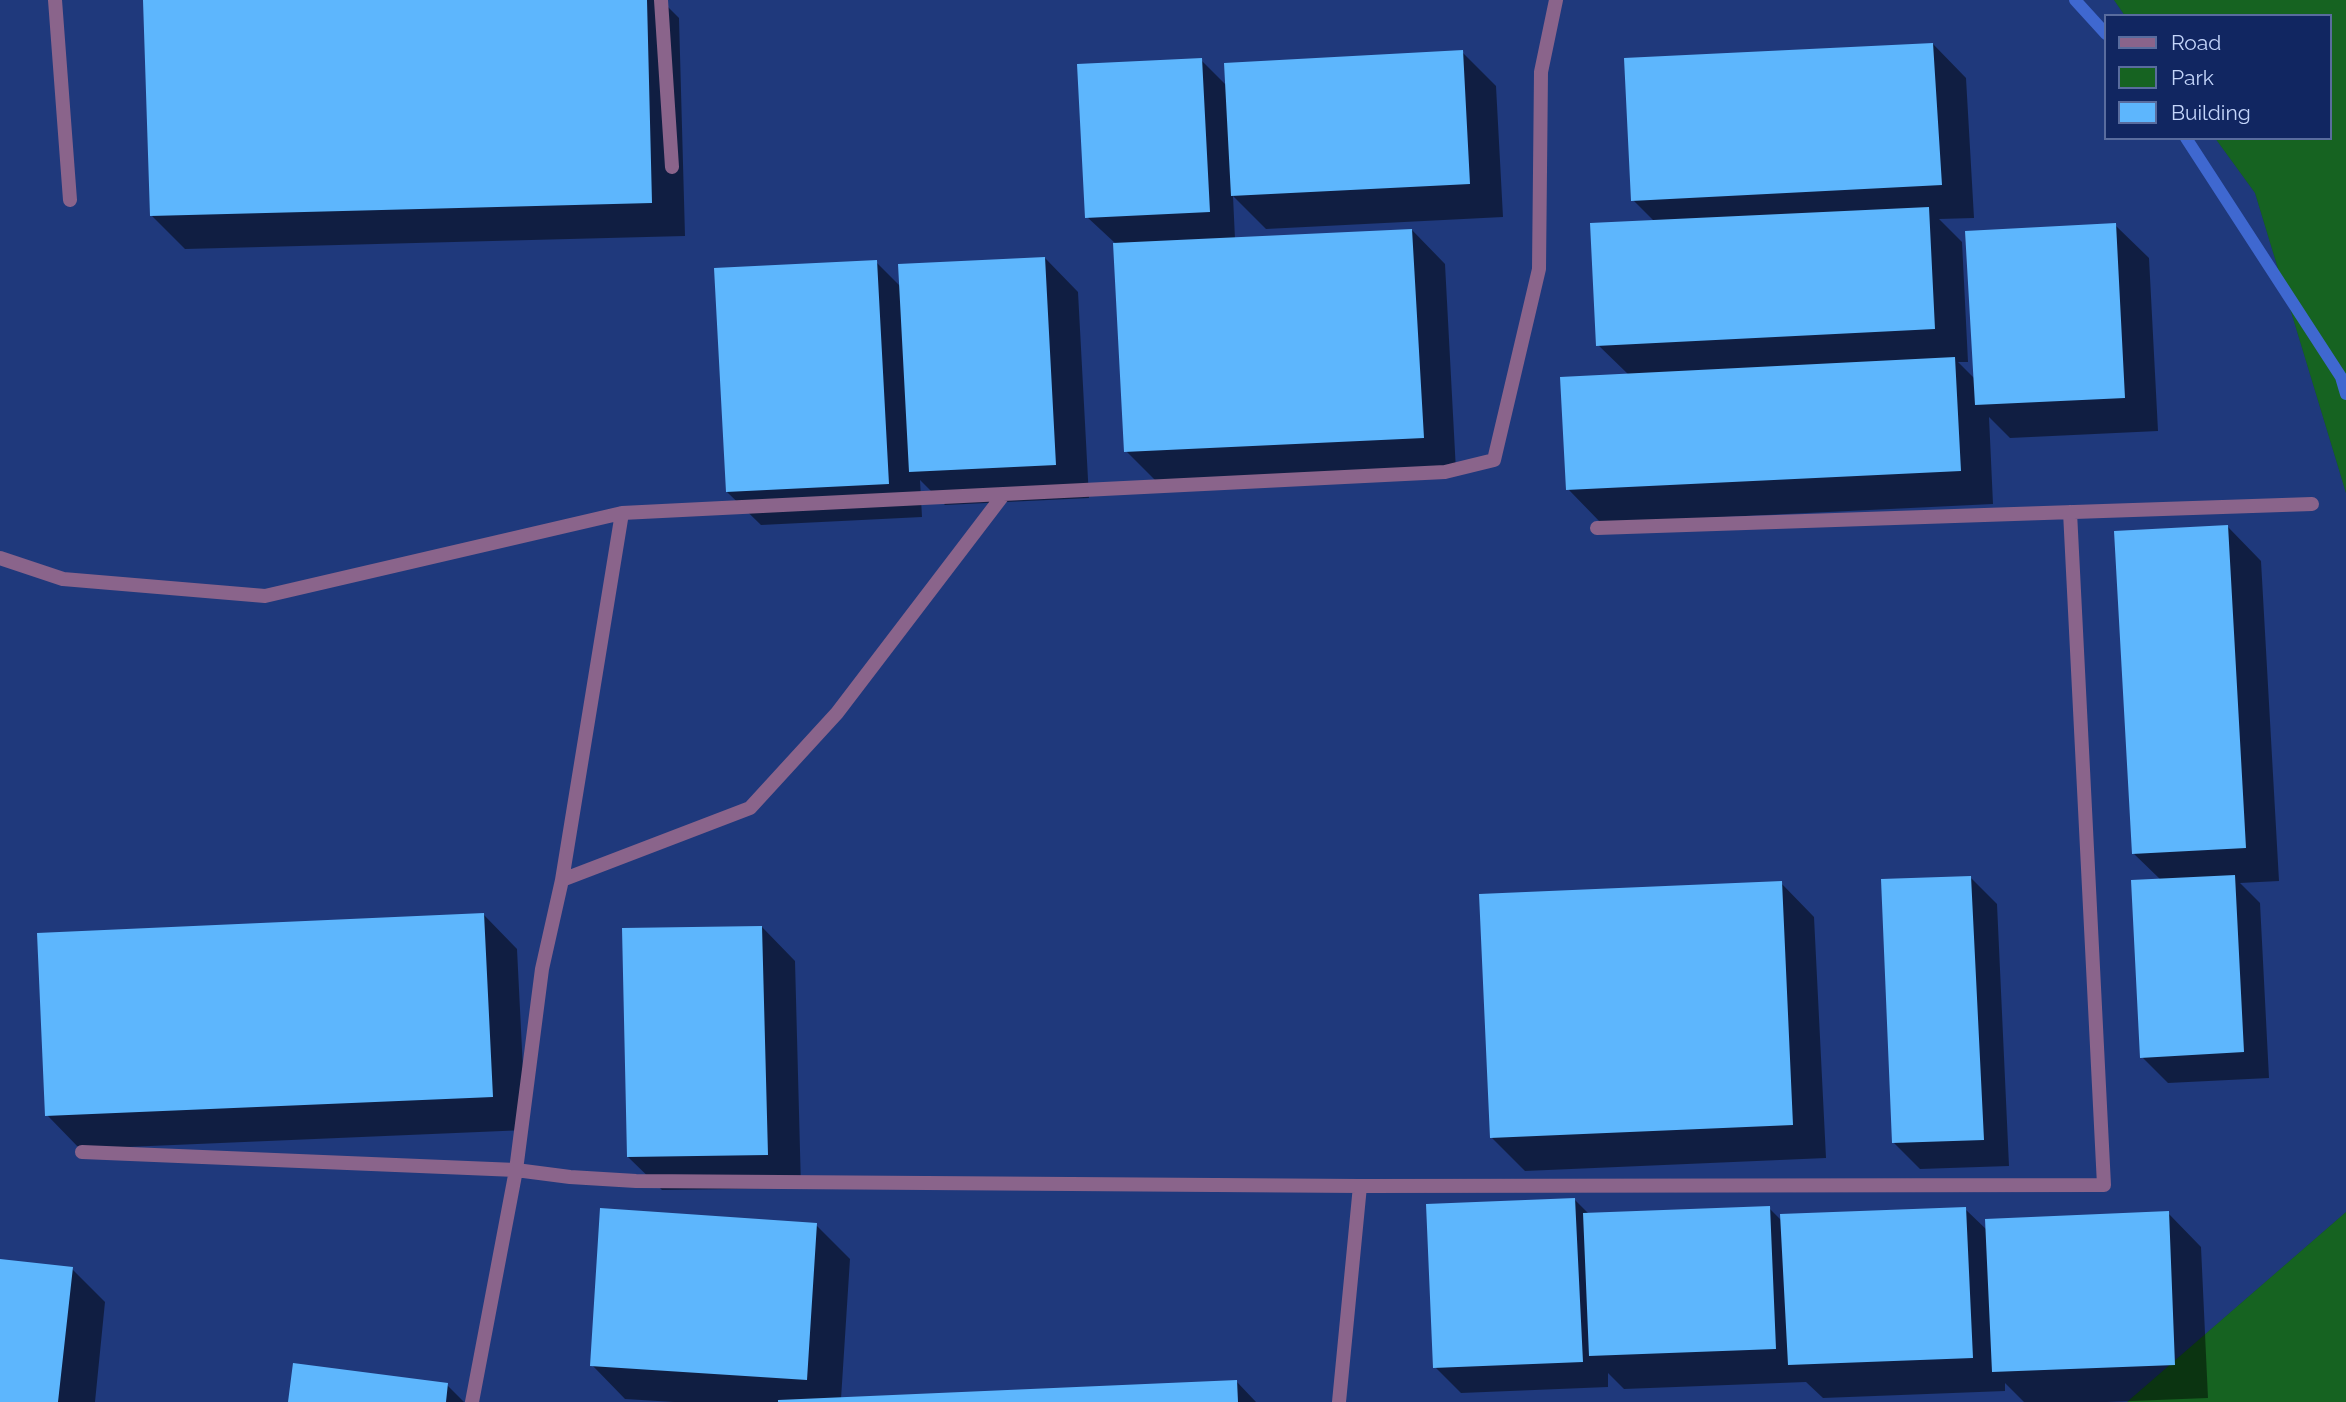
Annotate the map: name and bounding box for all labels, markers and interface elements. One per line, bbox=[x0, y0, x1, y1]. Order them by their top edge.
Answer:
legend bbox=[2104, 14, 2332, 140]
text: Road bbox=[2171, 30, 2221, 55]
text: Park bbox=[2171, 65, 2214, 90]
text: Building bbox=[2171, 100, 2251, 125]

